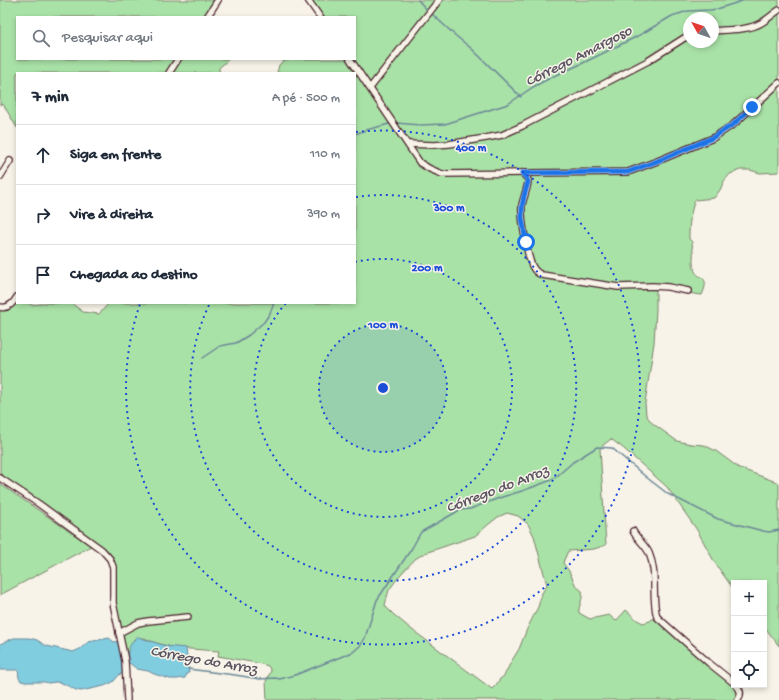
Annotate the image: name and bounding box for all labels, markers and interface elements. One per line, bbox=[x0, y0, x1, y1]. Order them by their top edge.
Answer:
north arrow bbox=[683, 12, 719, 48]
search box bbox=[16, 16, 356, 60]
water label: Córrego Amargoso bbox=[523, 22, 636, 91]
icon: search bbox=[30, 27, 52, 49]
text: Pesquisar aqui bbox=[62, 29, 153, 47]
text: 7 min bbox=[32, 88, 69, 108]
text: A pé · 500 m bbox=[272, 91, 340, 106]
route end bbox=[743, 98, 761, 116]
text: 400 m bbox=[455, 142, 487, 156]
icon: ahead bbox=[32, 144, 54, 166]
text: Siga em frente bbox=[70, 146, 161, 164]
text: 110 m bbox=[310, 147, 340, 162]
text: 300 m bbox=[432, 202, 465, 216]
icon: right bbox=[32, 204, 54, 226]
text: Vire à direita bbox=[70, 206, 153, 224]
text: 390 m bbox=[307, 207, 340, 222]
route start bbox=[517, 233, 535, 251]
text: 200 m bbox=[412, 262, 443, 276]
icon: arrive bbox=[32, 264, 54, 286]
text: Chegada ao destino bbox=[70, 266, 197, 284]
text: 100 m bbox=[367, 319, 398, 333]
centre of rings bbox=[376, 381, 390, 395]
water label: Córrego do Arroz bbox=[444, 462, 553, 518]
map controls bbox=[731, 580, 767, 688]
button: + bbox=[731, 580, 767, 616]
button: − bbox=[731, 616, 767, 652]
water label: Córrego do Arroz bbox=[149, 643, 260, 679]
button: locate bbox=[731, 652, 767, 688]

